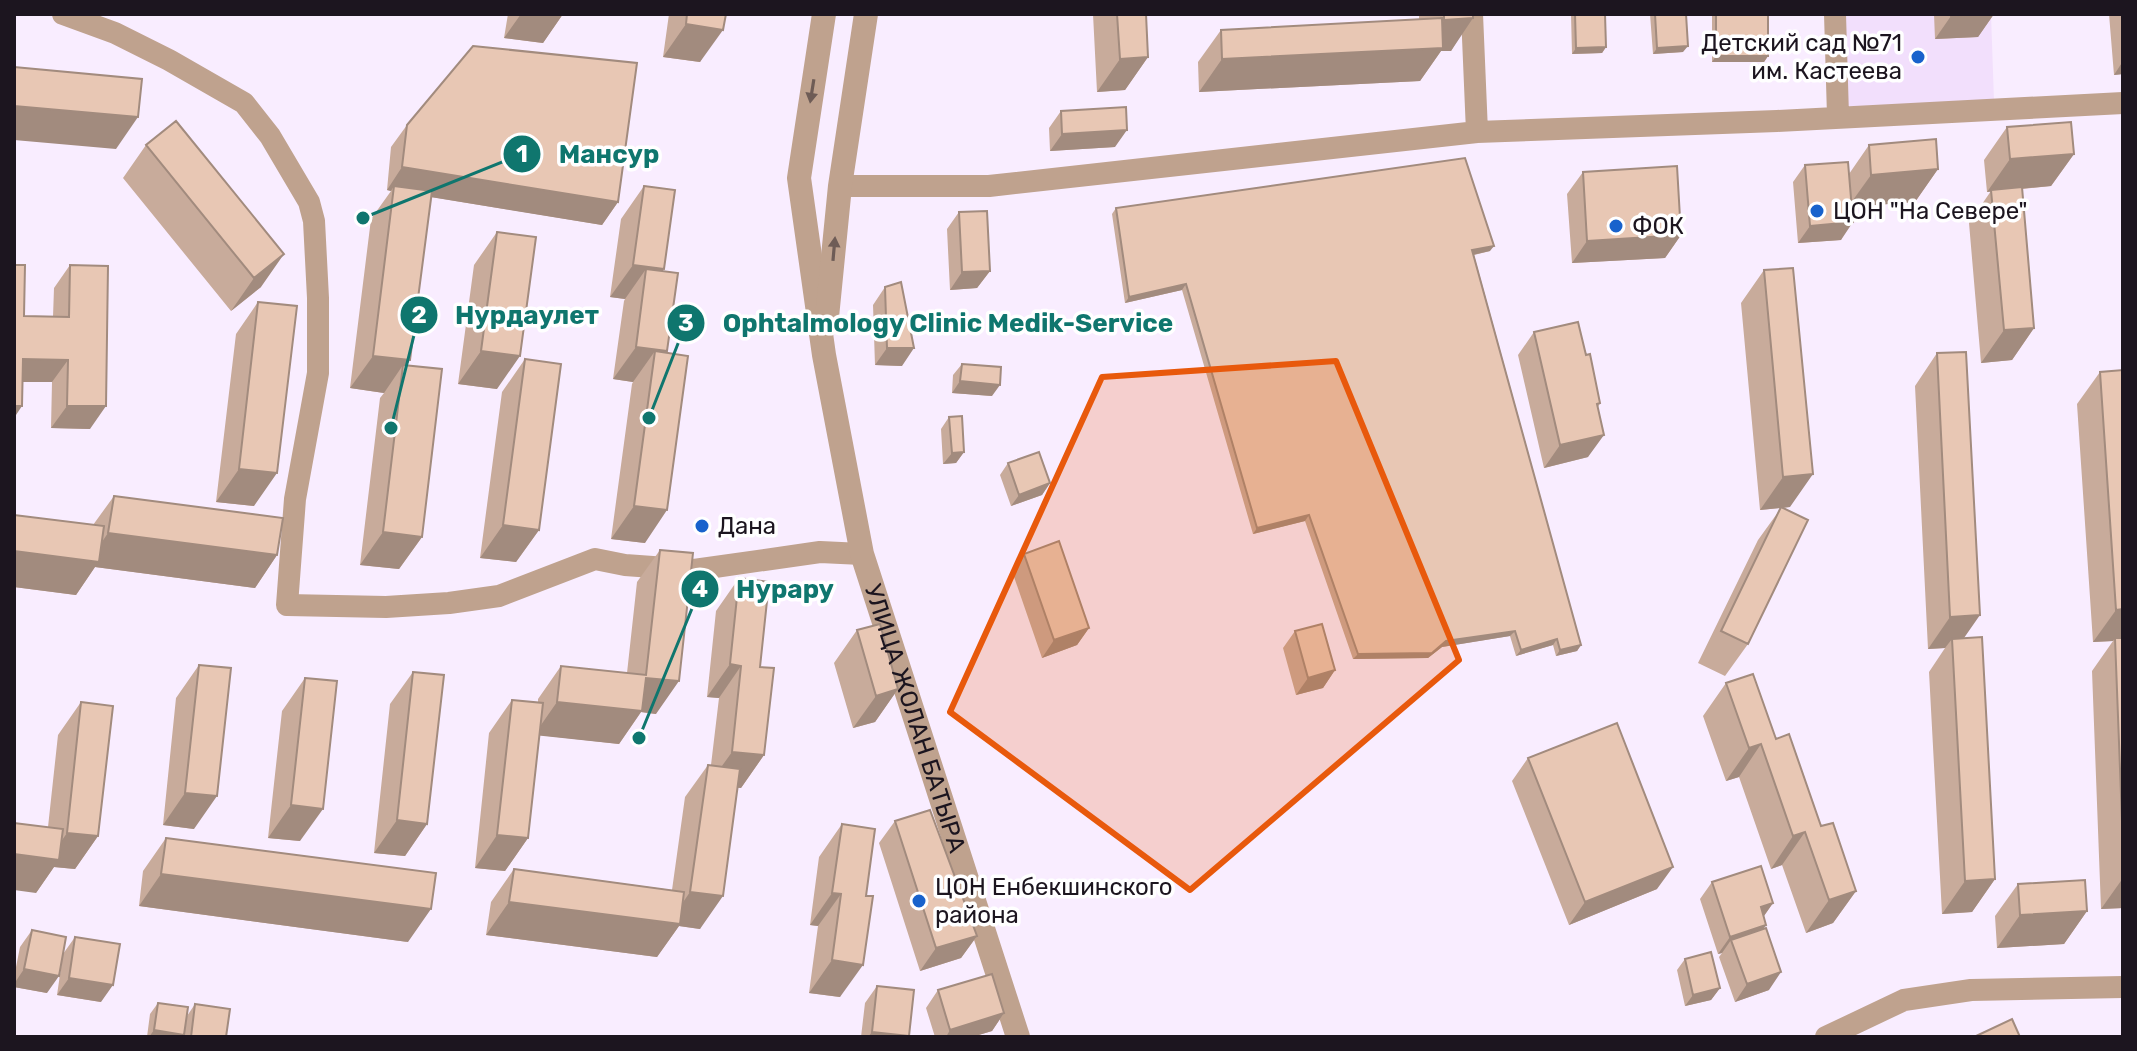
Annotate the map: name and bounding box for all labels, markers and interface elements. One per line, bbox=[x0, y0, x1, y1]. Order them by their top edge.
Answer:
place label: Детский сад №71 им. Кастеева bbox=[1701, 29, 1902, 85]
marker: Детский сад №71 им. Кастеева bbox=[1909, 48, 1927, 66]
one-way arrow bbox=[806, 79, 818, 104]
callout: Мансур bbox=[502, 129, 675, 179]
text: Мансур bbox=[559, 139, 659, 170]
text: 1 bbox=[516, 140, 528, 168]
place label: ЦОН "На Севере" bbox=[1833, 197, 2027, 225]
marker: ЦОН "На Севере" bbox=[1808, 202, 1826, 220]
place label: ФОК bbox=[1632, 212, 1684, 240]
marker: ФОК bbox=[1607, 217, 1625, 235]
one-way arrow bbox=[827, 237, 840, 262]
callout: Нурдаулет bbox=[399, 290, 615, 340]
callout: Ophtalmology Clinic Medik-Service bbox=[666, 298, 1189, 348]
text: Нурдаулет bbox=[455, 300, 599, 331]
text: 2 bbox=[411, 301, 427, 329]
text: Ophtalmology Clinic Medik-Service bbox=[723, 308, 1173, 339]
text: 3 bbox=[678, 309, 694, 337]
place label: Дана bbox=[718, 512, 776, 540]
marker: Дана bbox=[693, 517, 711, 535]
callout: Нурару bbox=[680, 564, 850, 614]
text: Нурару bbox=[736, 574, 834, 605]
text: 4 bbox=[692, 575, 708, 603]
street label: УЛИЦА ЖОЛАН БАТЫРА bbox=[859, 581, 971, 856]
place label: ЦОН Енбекшинского района bbox=[935, 873, 1173, 929]
marker: ЦОН Енбекшинского района bbox=[910, 892, 928, 910]

